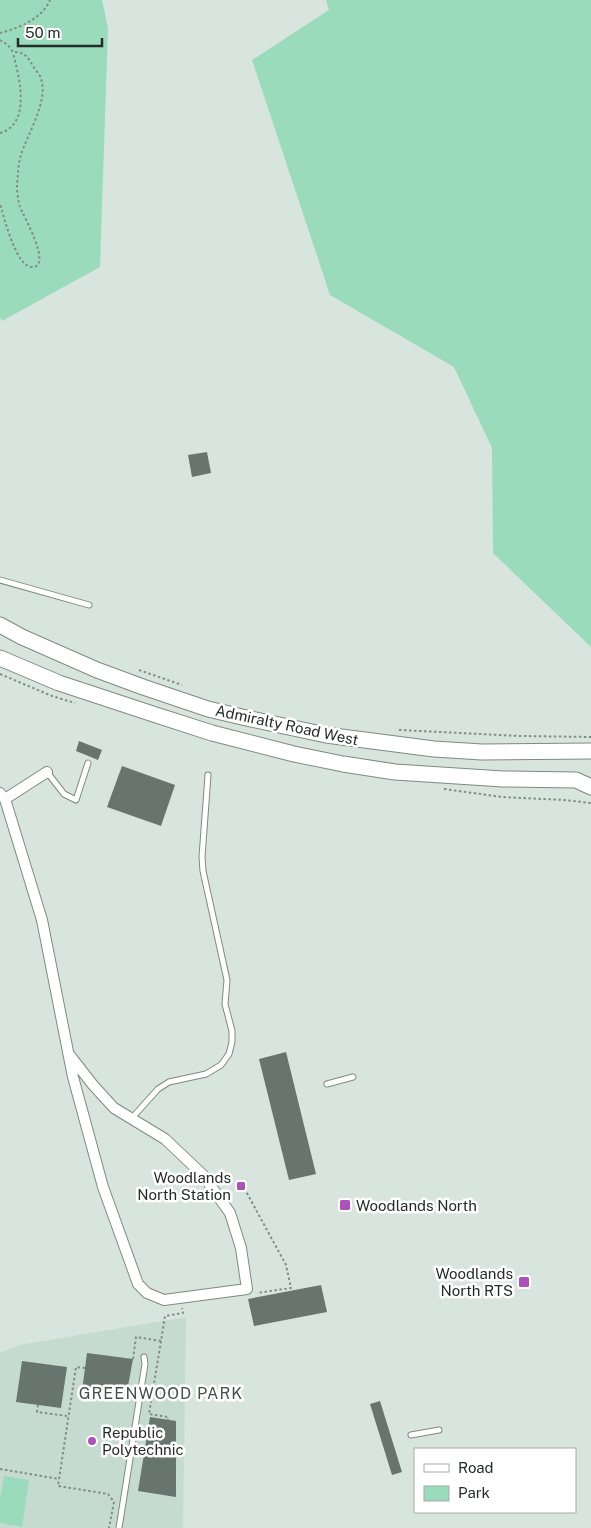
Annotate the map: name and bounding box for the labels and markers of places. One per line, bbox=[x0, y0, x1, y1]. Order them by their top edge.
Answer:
place label: Woodlands North Station bbox=[137, 1169, 231, 1203]
marker: Woodlands North Station bbox=[235, 1180, 247, 1192]
place label: Woodlands North bbox=[356, 1197, 477, 1214]
marker: Woodlands North bbox=[338, 1198, 352, 1212]
place label: Woodlands North RTS bbox=[435, 1265, 513, 1299]
marker: Woodlands North RTS bbox=[517, 1275, 531, 1289]
place label: Republic Polytechnic bbox=[102, 1424, 184, 1458]
marker: Republic Polytechnic bbox=[86, 1435, 98, 1447]

